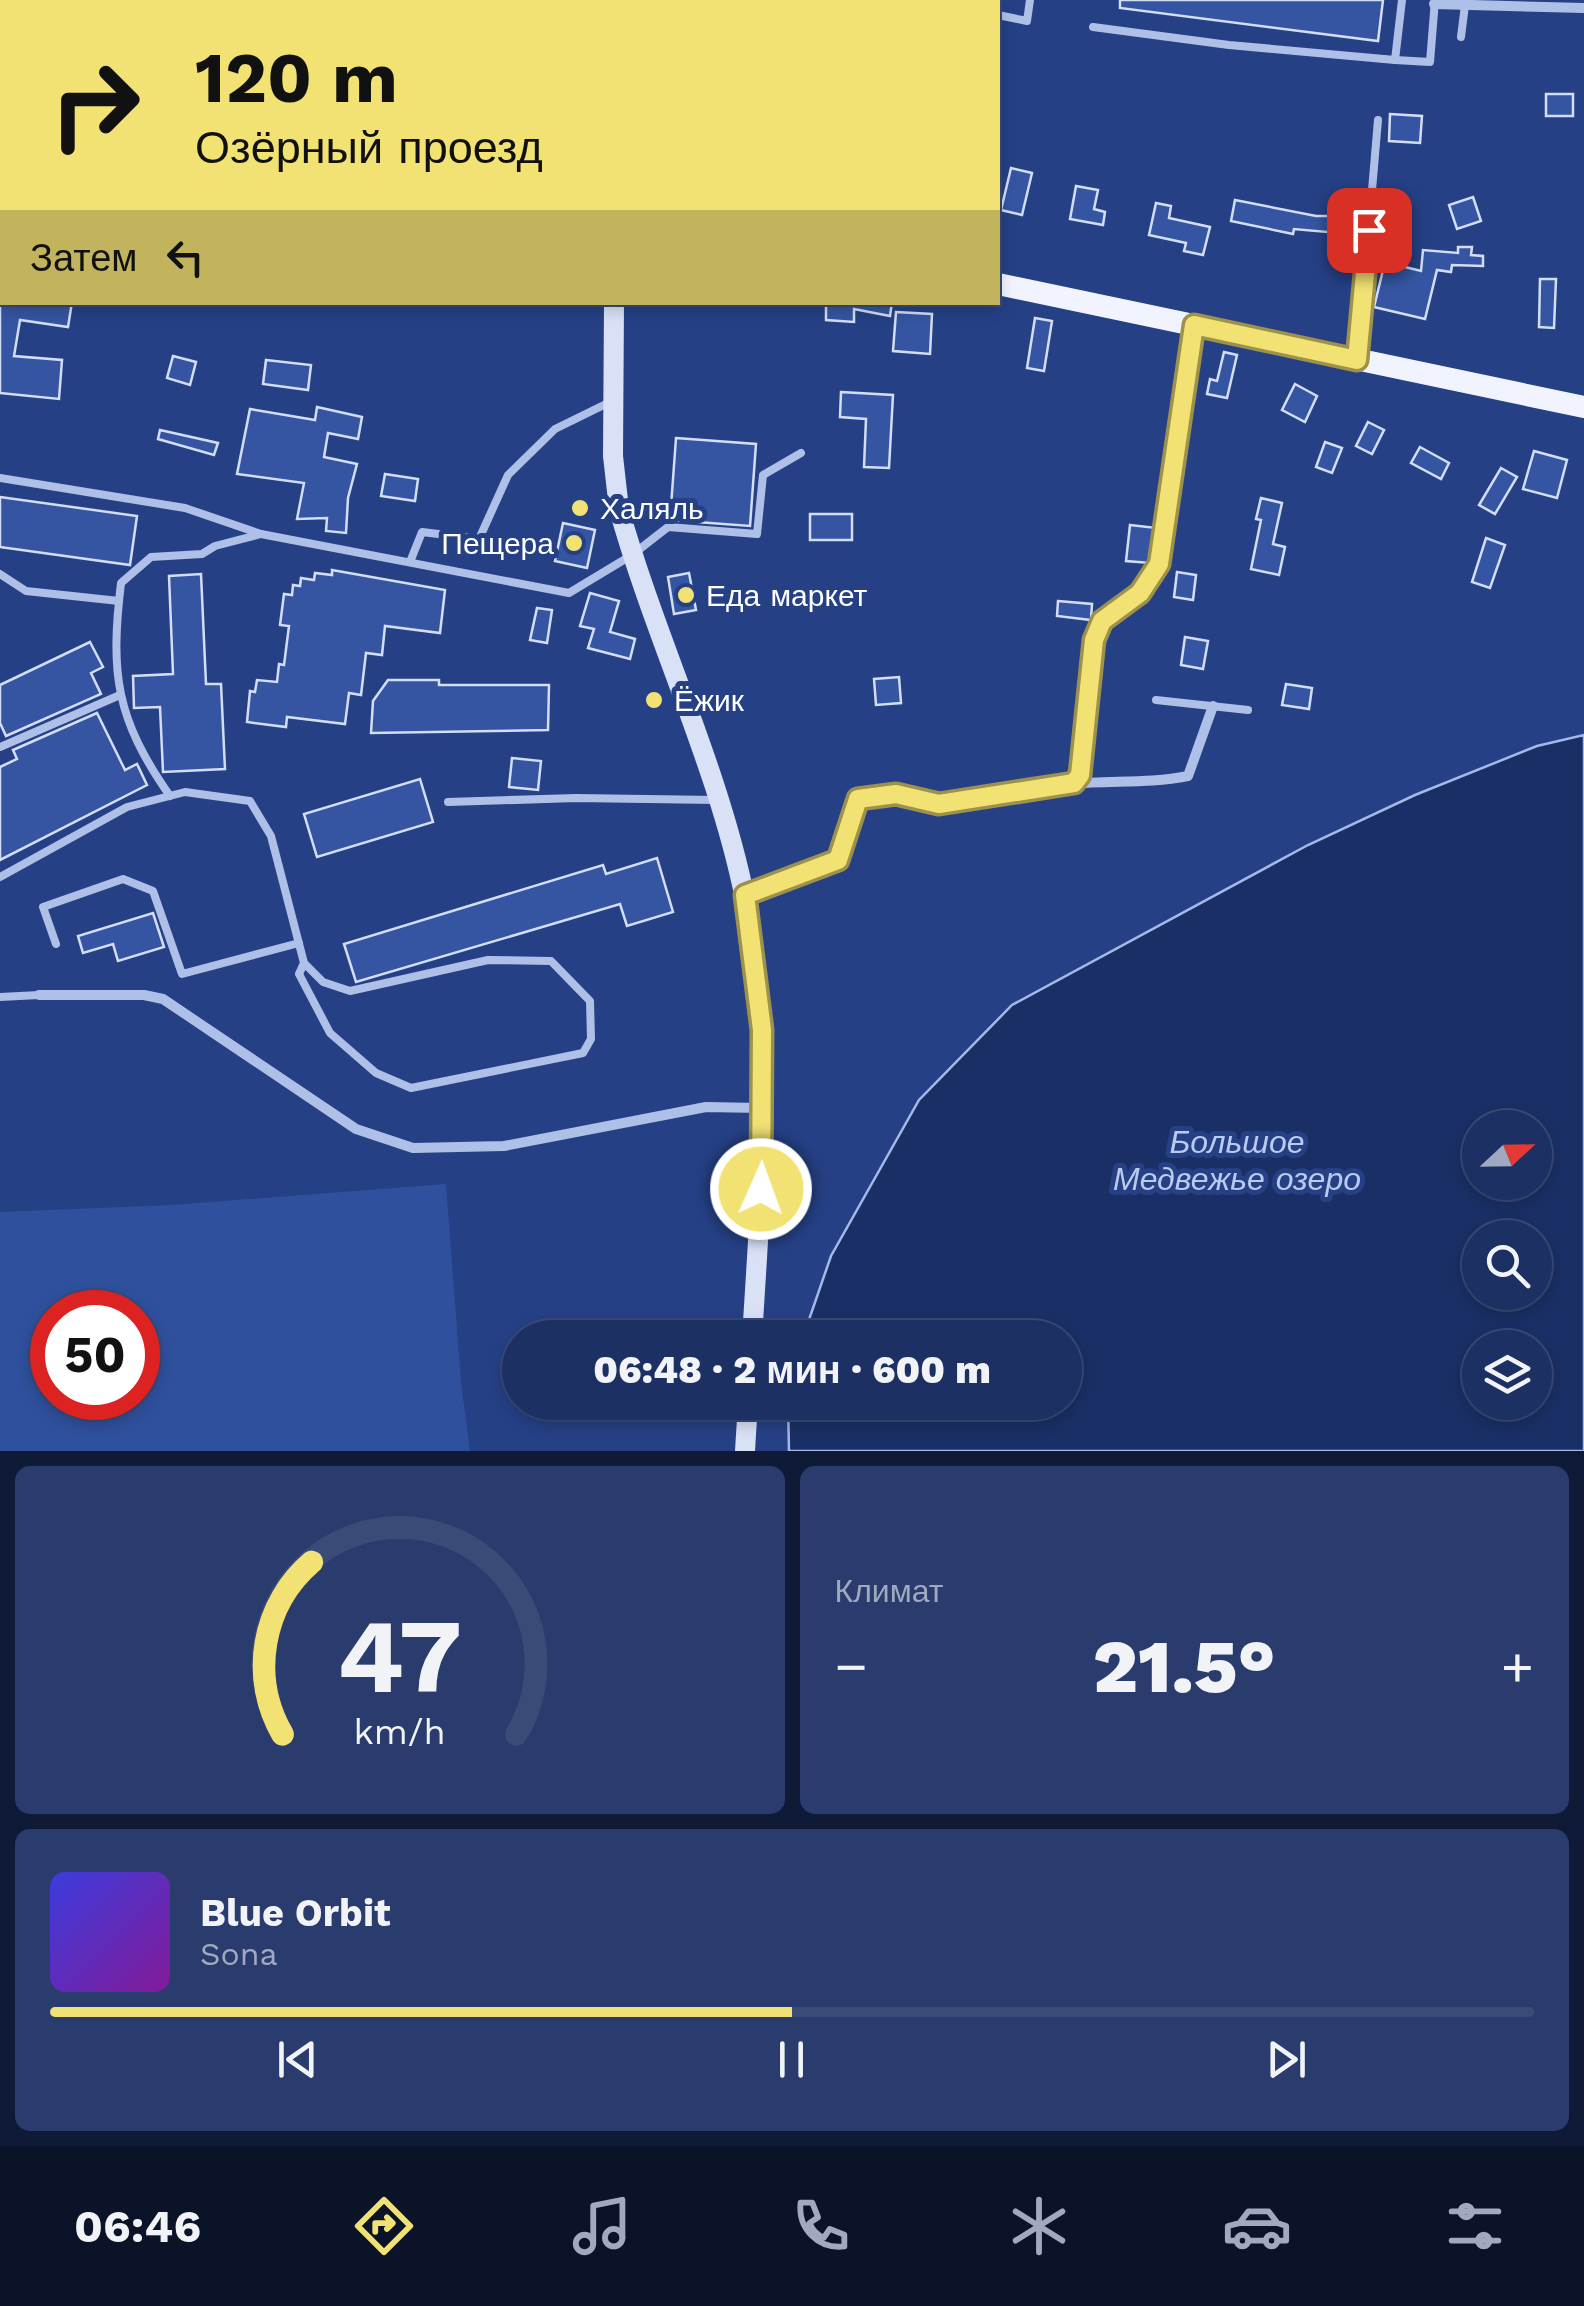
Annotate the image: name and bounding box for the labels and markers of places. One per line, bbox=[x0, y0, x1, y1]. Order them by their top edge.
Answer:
pin bbox=[1327, 188, 1412, 273]
place label: Халяль bbox=[600, 491, 704, 526]
marker: Халяль bbox=[569, 497, 591, 519]
place label: Пещера bbox=[441, 526, 554, 561]
marker: Пещера bbox=[563, 532, 585, 554]
place label: Еда маркет bbox=[706, 578, 868, 613]
marker: Еда маркет bbox=[675, 584, 697, 606]
place label: Ёжик bbox=[674, 683, 745, 718]
marker: Ёжик bbox=[643, 689, 665, 711]

